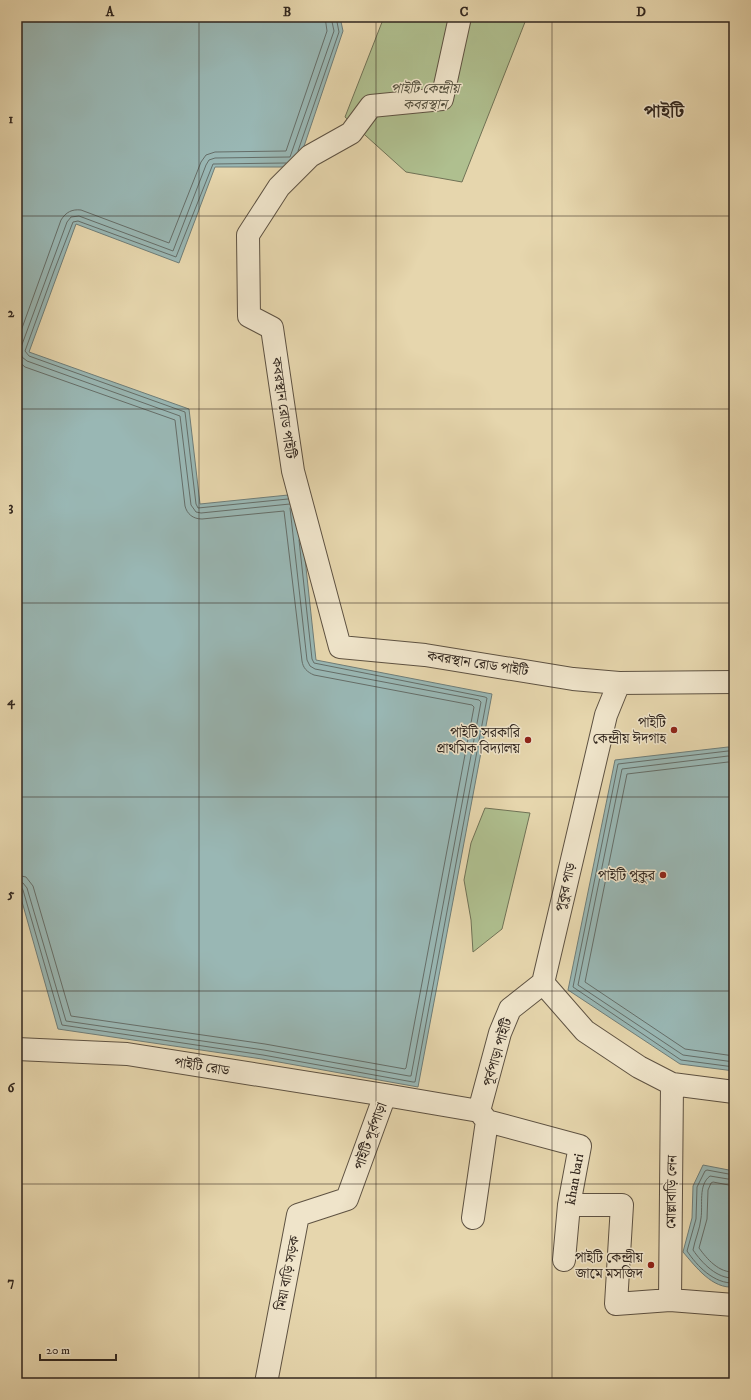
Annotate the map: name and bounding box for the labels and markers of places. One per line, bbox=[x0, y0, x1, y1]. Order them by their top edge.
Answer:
place label: পাইটি কেন্দ্রীয় ঈদগাহ bbox=[593, 713, 667, 748]
place label: পাইটি সরকারি প্রাথমিক বিদ্যালয় bbox=[436, 723, 521, 758]
marker: পাইটি কেন্দ্রীয় ঈদগাহ bbox=[669, 725, 679, 735]
marker: পাইটি সরকারি প্রাথমিক বিদ্যালয় bbox=[523, 735, 533, 745]
place label: পাইটি পুকুর bbox=[598, 866, 656, 885]
marker: পাইটি পুকুর bbox=[658, 870, 668, 880]
place label: পাইটি কেন্দ্রীয় জামে মসজিদ bbox=[575, 1248, 644, 1283]
marker: পাইটি কেন্দ্রীয় জামে মসজিদ bbox=[646, 1260, 656, 1270]

